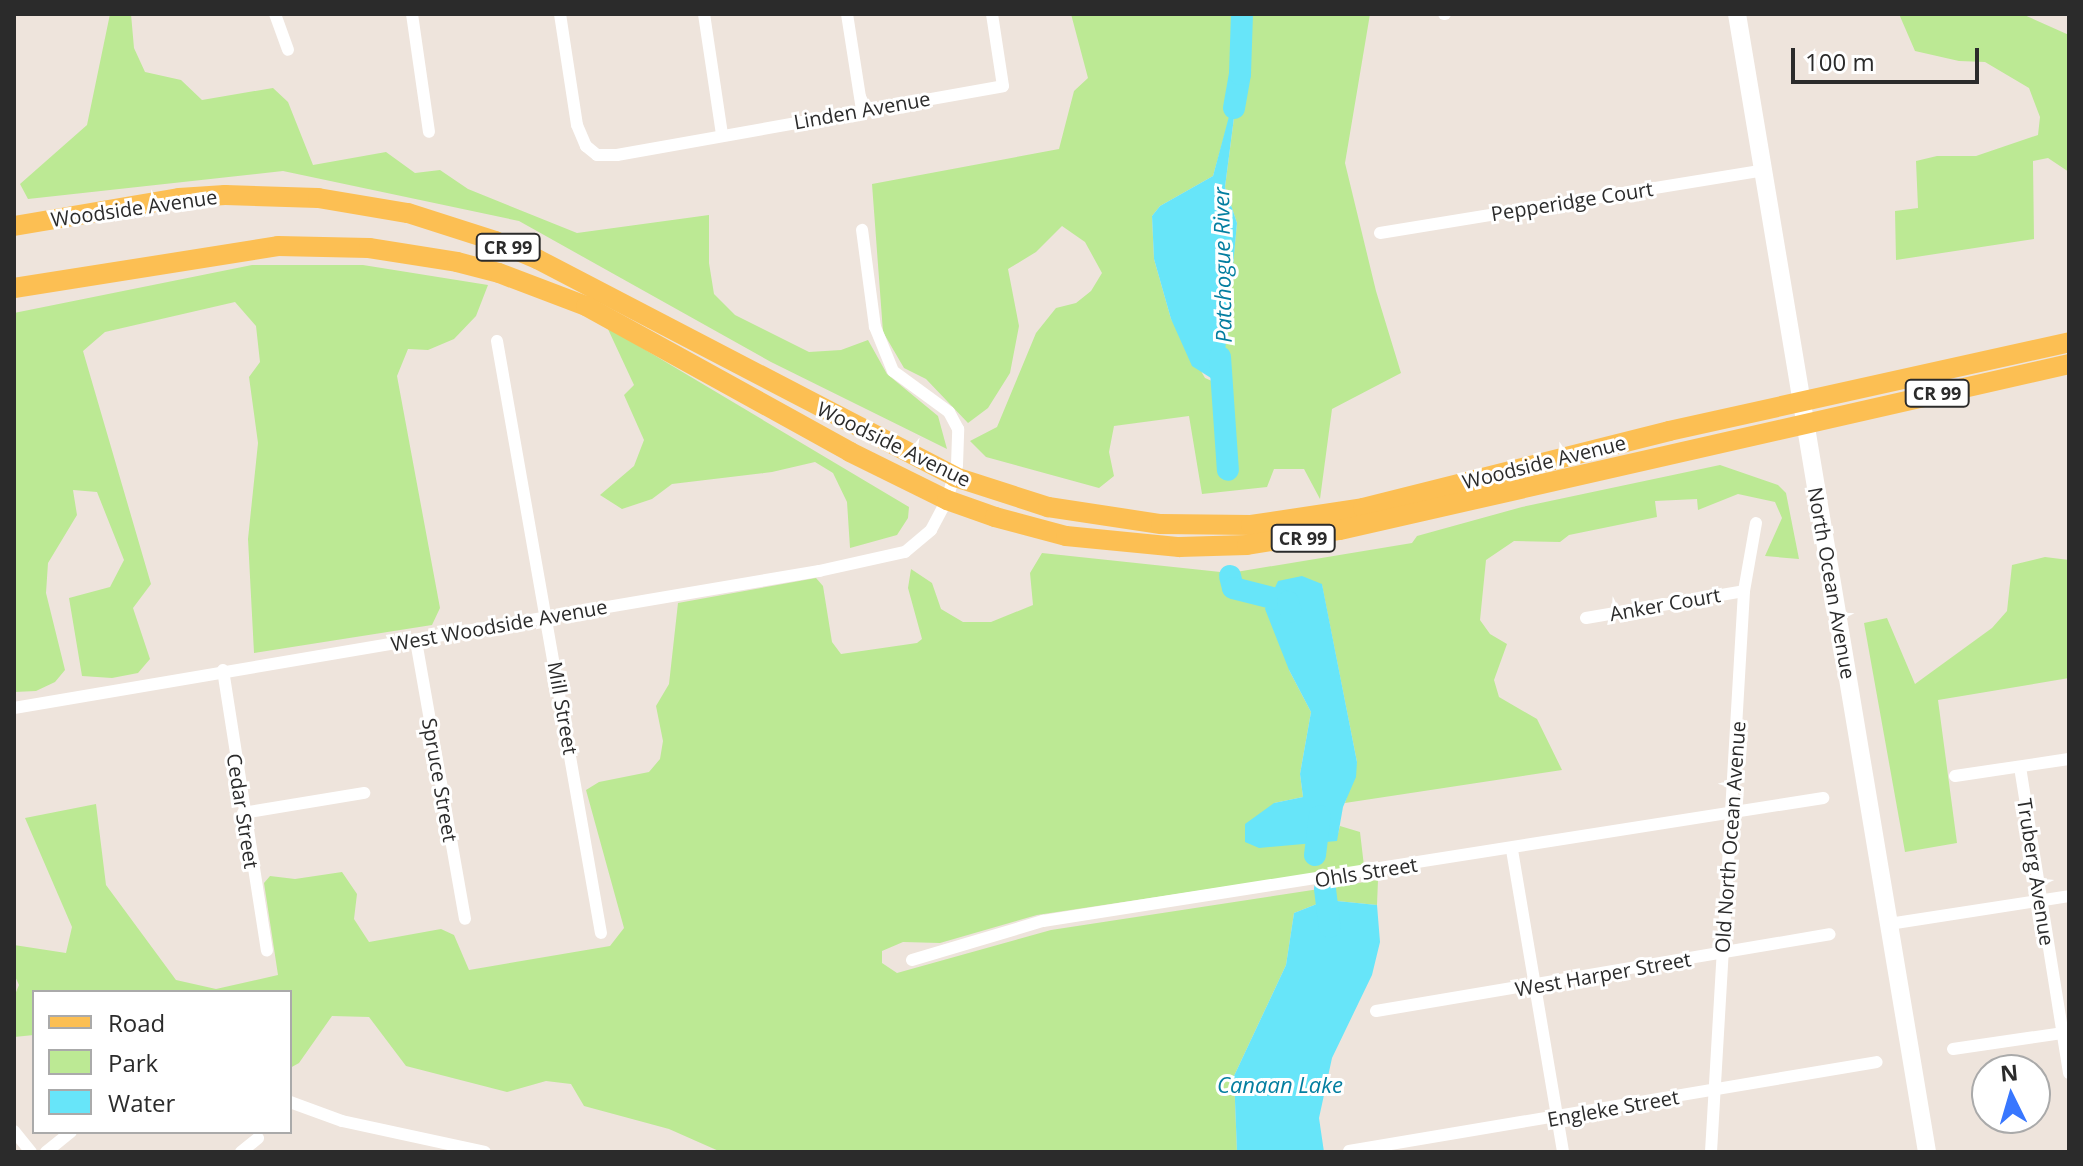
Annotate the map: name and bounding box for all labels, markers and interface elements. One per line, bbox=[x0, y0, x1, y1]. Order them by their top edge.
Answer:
scale bar bbox=[1795, 32, 1983, 82]
text: 100 m bbox=[1805, 45, 1875, 78]
street label: Linden Avenue bbox=[792, 86, 932, 134]
street label: Pepperidge Court bbox=[1489, 176, 1655, 226]
street label: Woodside Avenue bbox=[49, 184, 219, 232]
water label: Patchogue River bbox=[1207, 187, 1237, 343]
road number: CR 99 bbox=[474, 233, 542, 261]
road number: CR 99 bbox=[1903, 379, 1971, 407]
street label: Woodside Avenue bbox=[813, 396, 975, 492]
street label: Woodside Avenue bbox=[1460, 430, 1628, 494]
street label: North Ocean Avenue bbox=[1803, 485, 1861, 681]
road number: CR 99 bbox=[1269, 524, 1337, 552]
street label: Anker Court bbox=[1608, 582, 1722, 626]
street label: West Woodside Avenue bbox=[389, 594, 609, 656]
street label: Mill Street bbox=[543, 660, 583, 756]
street label: Spruce Street bbox=[417, 716, 463, 844]
street label: Old North Ocean Avenue bbox=[1710, 720, 1750, 954]
street label: Cedar Street bbox=[222, 752, 264, 870]
street label: Truberg Avenue bbox=[2013, 797, 2059, 947]
street label: Ohls Street bbox=[1313, 852, 1419, 892]
street label: West Harper Street bbox=[1513, 947, 1693, 1001]
legend bbox=[32, 990, 292, 1134]
text: Road bbox=[108, 1006, 165, 1039]
text: Park bbox=[108, 1046, 158, 1079]
north arrow bbox=[1971, 1054, 2051, 1134]
text: N bbox=[1999, 1056, 2019, 1088]
water label: Canaan Lake bbox=[1217, 1072, 1343, 1098]
street label: Engleke Street bbox=[1545, 1085, 1681, 1131]
text: Water bbox=[108, 1086, 175, 1119]

